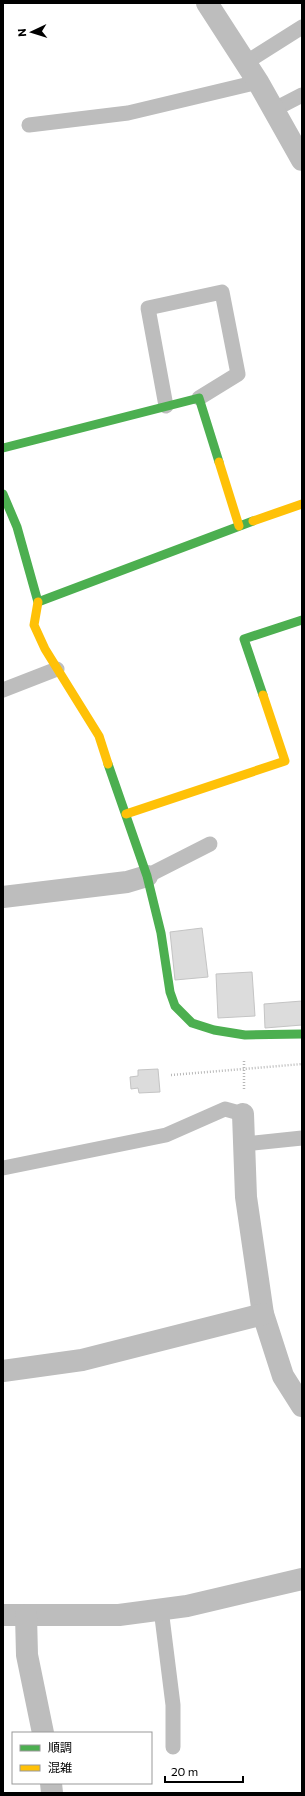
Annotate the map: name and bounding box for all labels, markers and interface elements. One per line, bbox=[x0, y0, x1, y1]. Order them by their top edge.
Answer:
north arrow bbox=[12, 12, 52, 52]
text: N bbox=[15, 28, 28, 37]
legend bbox=[12, 1732, 152, 1784]
text: 順調 bbox=[48, 1740, 72, 1754]
scale bar bbox=[165, 1758, 243, 1784]
text: 混雑 bbox=[48, 1760, 72, 1774]
text: 20 m bbox=[171, 1764, 198, 1778]

